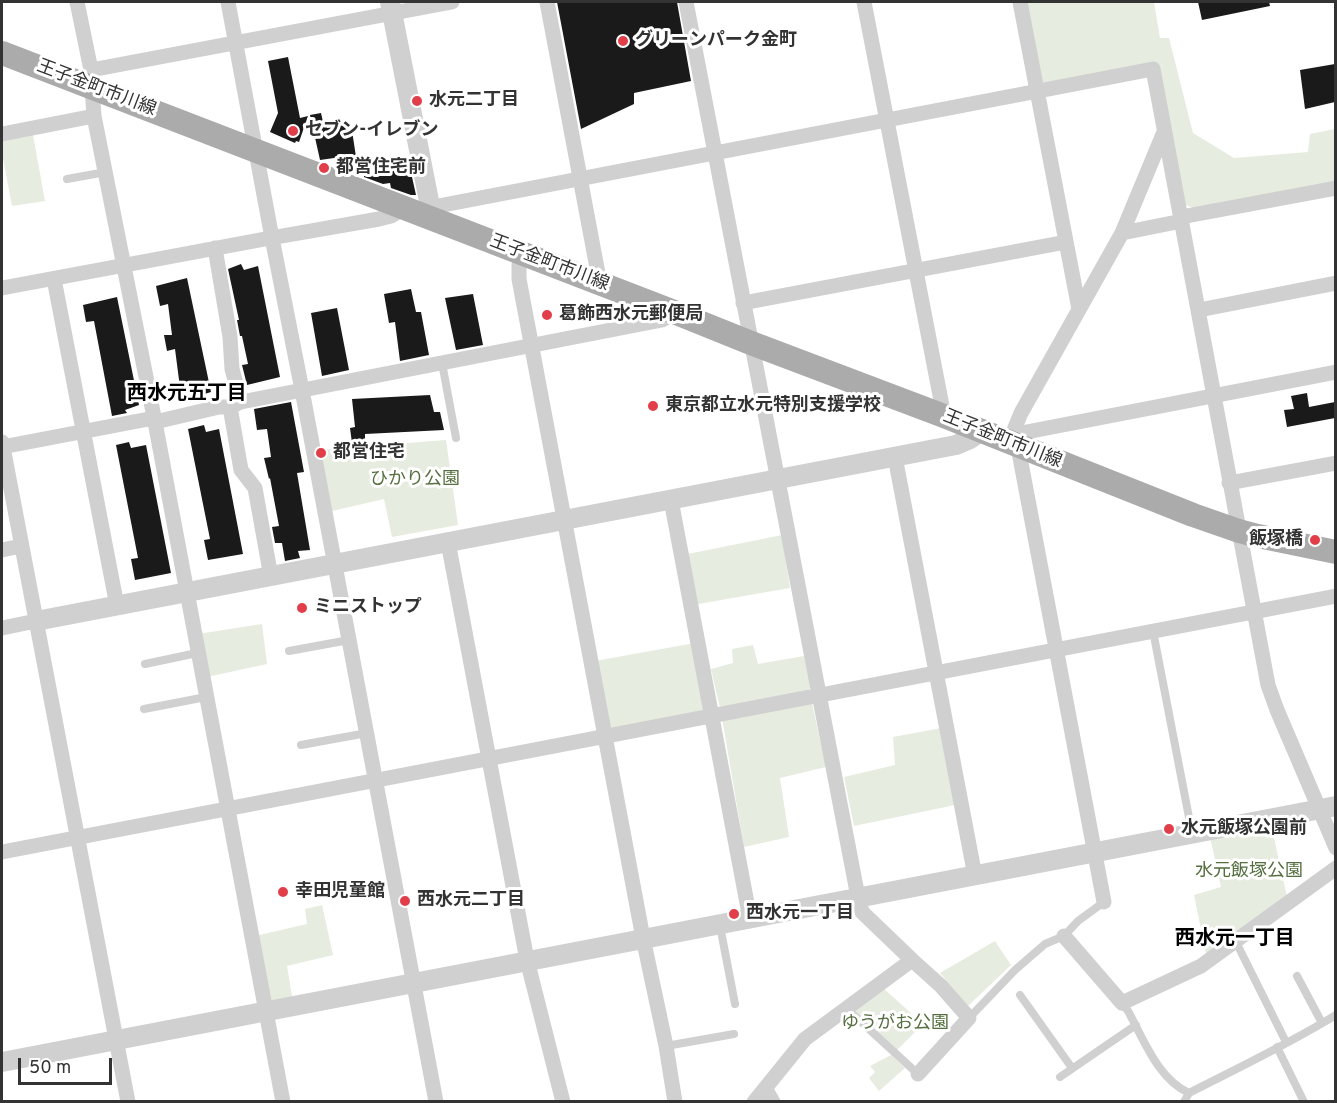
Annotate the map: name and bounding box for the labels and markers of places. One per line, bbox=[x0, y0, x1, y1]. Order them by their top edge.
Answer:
place label: グリーンパーク金町 bbox=[635, 30, 797, 52]
marker: グリーンパーク金町 bbox=[616, 34, 630, 48]
place label: 水元二丁目 bbox=[429, 90, 519, 112]
marker: 水元二丁目 bbox=[410, 94, 424, 108]
place label: セブン-イレブン bbox=[305, 120, 438, 142]
marker: セブン-イレブン bbox=[286, 124, 300, 138]
place label: 都営住宅前 bbox=[336, 157, 426, 179]
marker: 都営住宅前 bbox=[317, 161, 331, 175]
place label: 葛飾西水元郵便局 bbox=[559, 304, 703, 326]
marker: 葛飾西水元郵便局 bbox=[540, 308, 554, 322]
place label: 東京都立水元特別支援学校 bbox=[665, 395, 881, 417]
marker: 東京都立水元特別支援学校 bbox=[646, 399, 660, 413]
place label: 都営住宅 bbox=[333, 442, 405, 464]
marker: 都営住宅 bbox=[314, 446, 328, 460]
place label: 飯塚橋 bbox=[1249, 529, 1303, 551]
marker: 飯塚橋 bbox=[1308, 533, 1322, 547]
place label: ミニストップ bbox=[314, 597, 422, 619]
marker: ミニストップ bbox=[295, 601, 309, 615]
place label: 水元飯塚公園前 bbox=[1181, 818, 1307, 840]
marker: 水元飯塚公園前 bbox=[1162, 822, 1176, 836]
place label: 幸田児童館 bbox=[295, 881, 385, 903]
marker: 幸田児童館 bbox=[276, 885, 290, 899]
place label: 西水元二丁目 bbox=[417, 890, 525, 912]
marker: 西水元二丁目 bbox=[398, 894, 412, 908]
place label: 西水元一丁目 bbox=[746, 903, 854, 925]
marker: 西水元一丁目 bbox=[727, 907, 741, 921]

